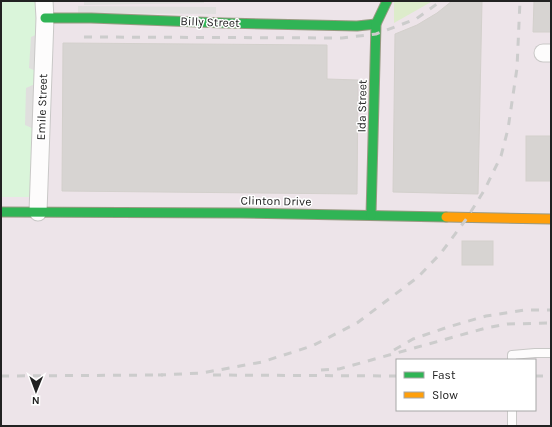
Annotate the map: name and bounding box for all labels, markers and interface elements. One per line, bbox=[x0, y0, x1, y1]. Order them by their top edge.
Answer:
street label: Billy Street bbox=[180, 14, 240, 30]
street label: Emile Street bbox=[34, 73, 50, 141]
street label: Ida Street bbox=[355, 79, 369, 133]
street label: Clinton Drive bbox=[241, 193, 311, 209]
legend bbox=[396, 359, 536, 411]
text: Fast bbox=[432, 368, 456, 382]
north arrow bbox=[16, 371, 56, 411]
text: Slow bbox=[432, 388, 458, 402]
text: N bbox=[32, 394, 40, 407]

